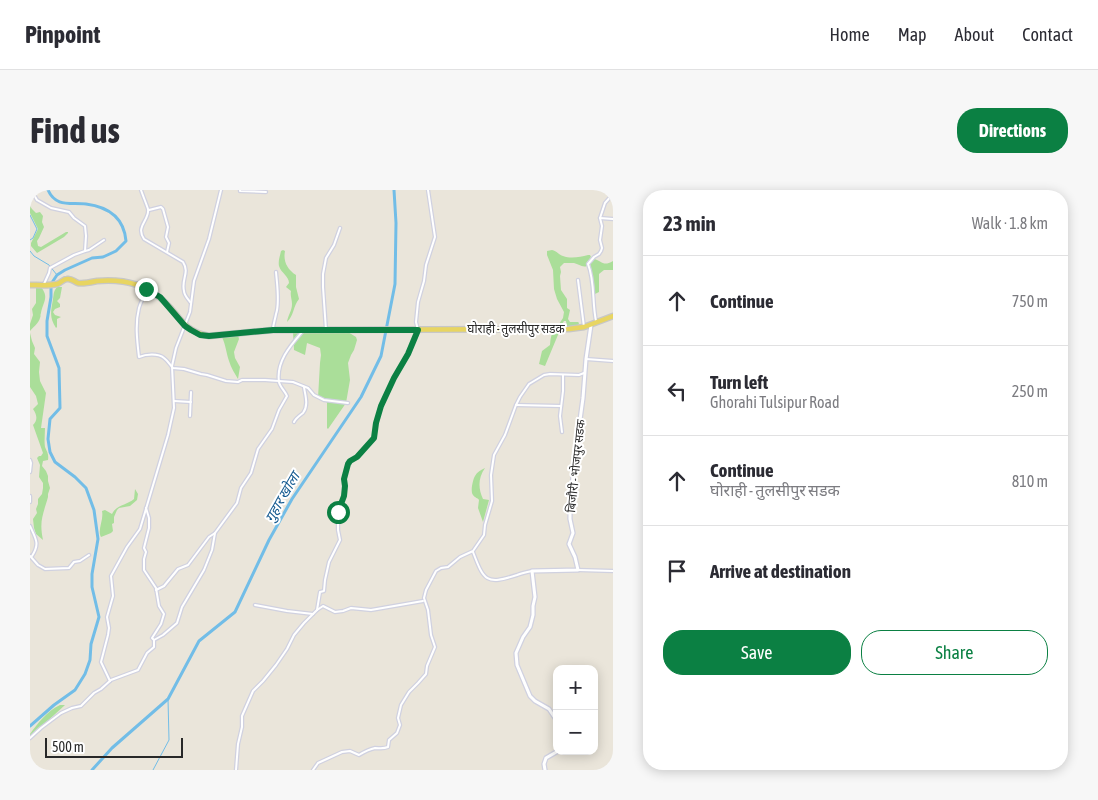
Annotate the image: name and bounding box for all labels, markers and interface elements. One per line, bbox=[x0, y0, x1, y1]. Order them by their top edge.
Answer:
text: Pinpoint bbox=[25, 21, 100, 48]
text: Home bbox=[830, 24, 870, 45]
text: Map bbox=[898, 24, 927, 45]
text: About bbox=[955, 24, 994, 45]
text: Contact bbox=[1022, 24, 1073, 45]
button: Directions bbox=[957, 108, 1068, 153]
text: Find us bbox=[30, 110, 120, 150]
text: 23 min bbox=[663, 211, 716, 235]
text: Walk · 1.8 km bbox=[972, 214, 1048, 232]
route end bbox=[135, 278, 158, 301]
icon: ahead bbox=[663, 287, 691, 315]
text: Continue bbox=[710, 290, 774, 312]
text: 750 m bbox=[1012, 292, 1048, 310]
street label: घोराही - तुलसीपुर सडक bbox=[467, 321, 565, 337]
text: Turn left bbox=[710, 371, 768, 393]
icon: left bbox=[663, 377, 691, 405]
text: 250 m bbox=[1012, 382, 1048, 400]
text: Ghorahi Tulsipur Road bbox=[710, 393, 840, 411]
street label: बिजौरी - भोजपुर सडक bbox=[563, 418, 589, 514]
text: Continue bbox=[710, 459, 774, 481]
water label: गुहार खोला bbox=[261, 466, 305, 525]
icon: ahead bbox=[663, 467, 691, 495]
text: 810 m bbox=[1012, 472, 1048, 490]
text: घोराही - तुलसीपुर सडक bbox=[710, 481, 840, 499]
route start bbox=[327, 501, 350, 524]
icon: arrive bbox=[663, 557, 691, 585]
text: Arrive at destination bbox=[710, 560, 851, 582]
button: Save bbox=[663, 630, 851, 675]
button: Share bbox=[861, 630, 1048, 675]
map controls bbox=[553, 665, 598, 755]
button: + bbox=[553, 665, 598, 710]
button: − bbox=[553, 710, 598, 755]
scale bar bbox=[45, 735, 182, 758]
text: 500 m bbox=[52, 739, 84, 755]

